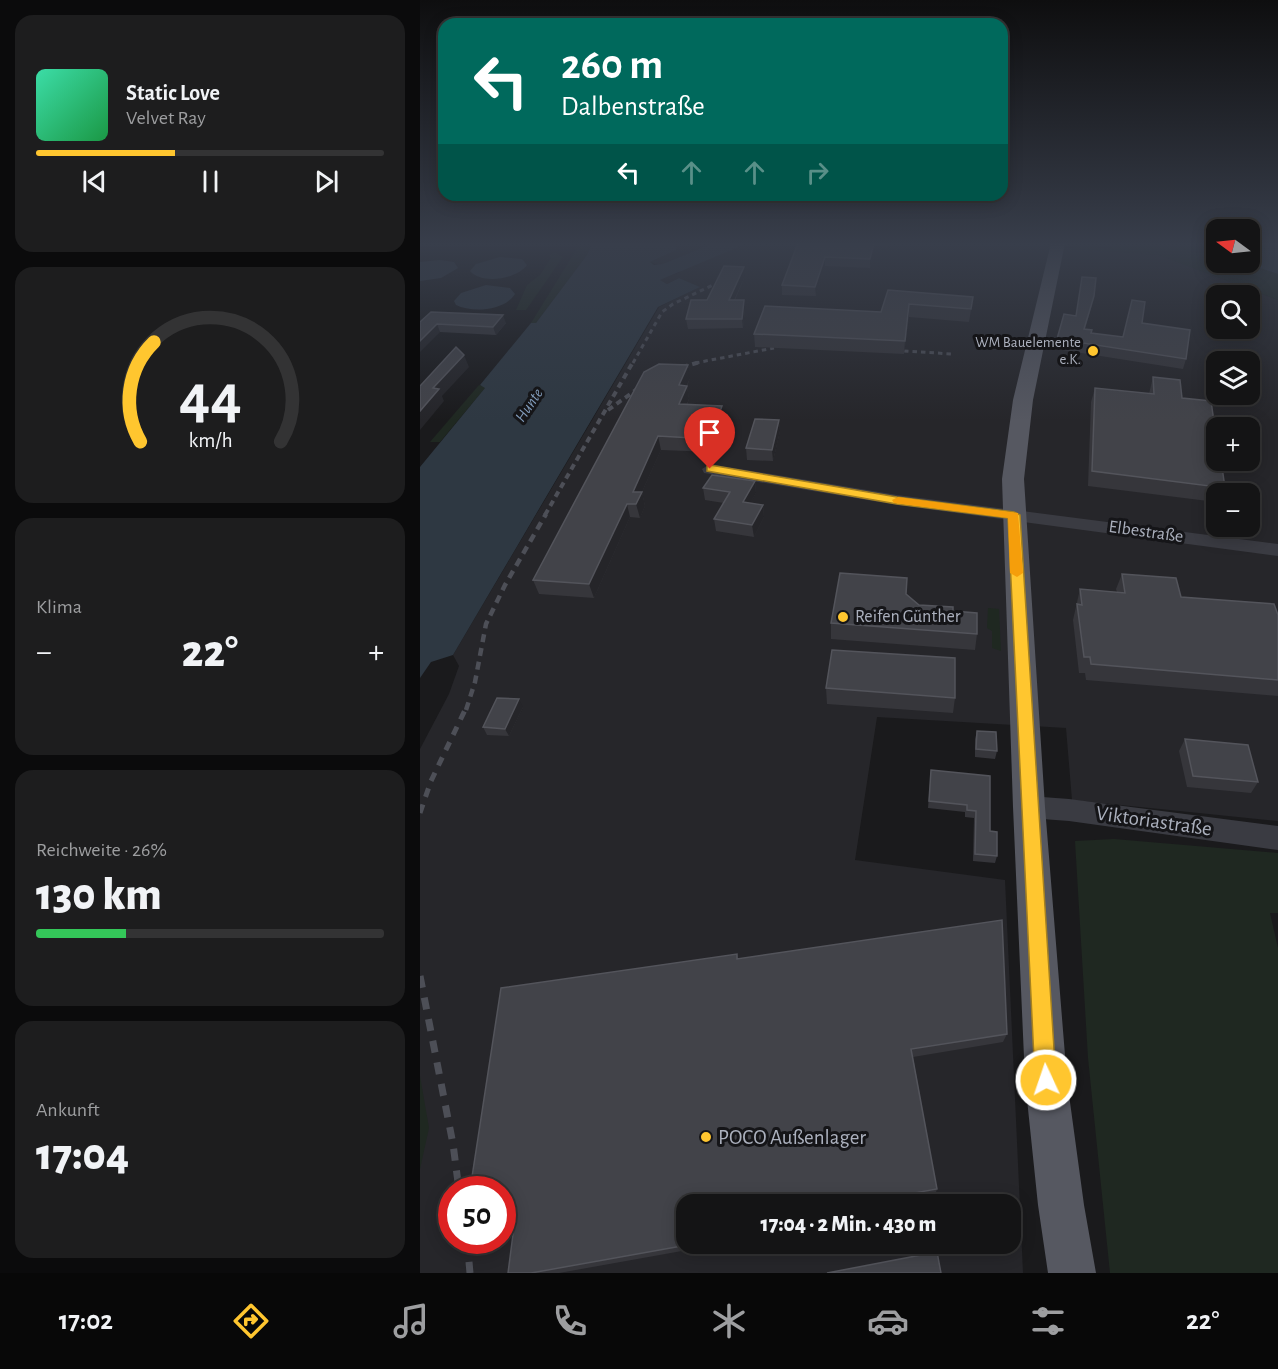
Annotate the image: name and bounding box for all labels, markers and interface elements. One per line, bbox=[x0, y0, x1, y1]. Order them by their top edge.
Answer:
icon: left bbox=[462, 42, 540, 120]
text: 260 m bbox=[561, 44, 663, 86]
text: Static Love bbox=[126, 82, 220, 104]
text: Dalbenstraße bbox=[561, 93, 705, 120]
text: Velvet Ray bbox=[126, 108, 206, 128]
icon: left bbox=[612, 156, 645, 189]
icon: ahead bbox=[675, 156, 708, 189]
icon: ahead bbox=[738, 156, 771, 189]
icon: right bbox=[801, 156, 834, 189]
icon: previous bbox=[78, 165, 111, 198]
icon: pause bbox=[194, 165, 227, 198]
icon: next bbox=[310, 165, 343, 198]
north arrow bbox=[1206, 219, 1260, 273]
map controls bbox=[1206, 219, 1260, 537]
button: search bbox=[1206, 285, 1260, 339]
place label: WM Bauelemente e.K. bbox=[975, 335, 1081, 367]
marker: WM Bauelemente e.K. bbox=[1086, 344, 1100, 358]
button: layers bbox=[1206, 351, 1260, 405]
text: 44 bbox=[179, 366, 241, 428]
water label: Hunte bbox=[512, 385, 546, 425]
pin bbox=[684, 407, 735, 469]
icon: arrive bbox=[693, 416, 726, 449]
button: + bbox=[1206, 417, 1260, 471]
text: km/h bbox=[188, 430, 232, 451]
button: − bbox=[1206, 483, 1260, 537]
street label: Elbestraße bbox=[1107, 518, 1185, 546]
text: Klima bbox=[36, 597, 82, 617]
place label: Reifen Günther bbox=[855, 608, 961, 626]
marker: Reifen Günther bbox=[836, 610, 850, 624]
text: 22° bbox=[182, 630, 238, 675]
text: − bbox=[36, 636, 52, 669]
text: + bbox=[368, 636, 384, 669]
street label: Viktoriastraße bbox=[1095, 802, 1213, 840]
text: Reichweite · 26% bbox=[36, 840, 167, 860]
text: 130 km bbox=[36, 873, 162, 918]
position arrow bbox=[1014, 1048, 1078, 1112]
text: Ankunft bbox=[36, 1100, 100, 1120]
place label: POCO Außenlager bbox=[718, 1127, 866, 1148]
marker: POCO Außenlager bbox=[699, 1130, 713, 1144]
text: 17:04 bbox=[36, 1133, 129, 1178]
speed limit sign: 50 bbox=[438, 1176, 516, 1254]
text: 17:04 · 2 Min. · 430 m bbox=[761, 1213, 936, 1235]
icon: directions bbox=[230, 1300, 272, 1342]
icon: music bbox=[390, 1300, 432, 1342]
icon: phone bbox=[549, 1300, 591, 1342]
icon: climate bbox=[708, 1300, 750, 1342]
icon: car bbox=[867, 1300, 909, 1342]
icon: filters bbox=[1027, 1300, 1069, 1342]
text: 17:02 bbox=[59, 1307, 113, 1334]
text: 22° bbox=[1186, 1307, 1219, 1334]

